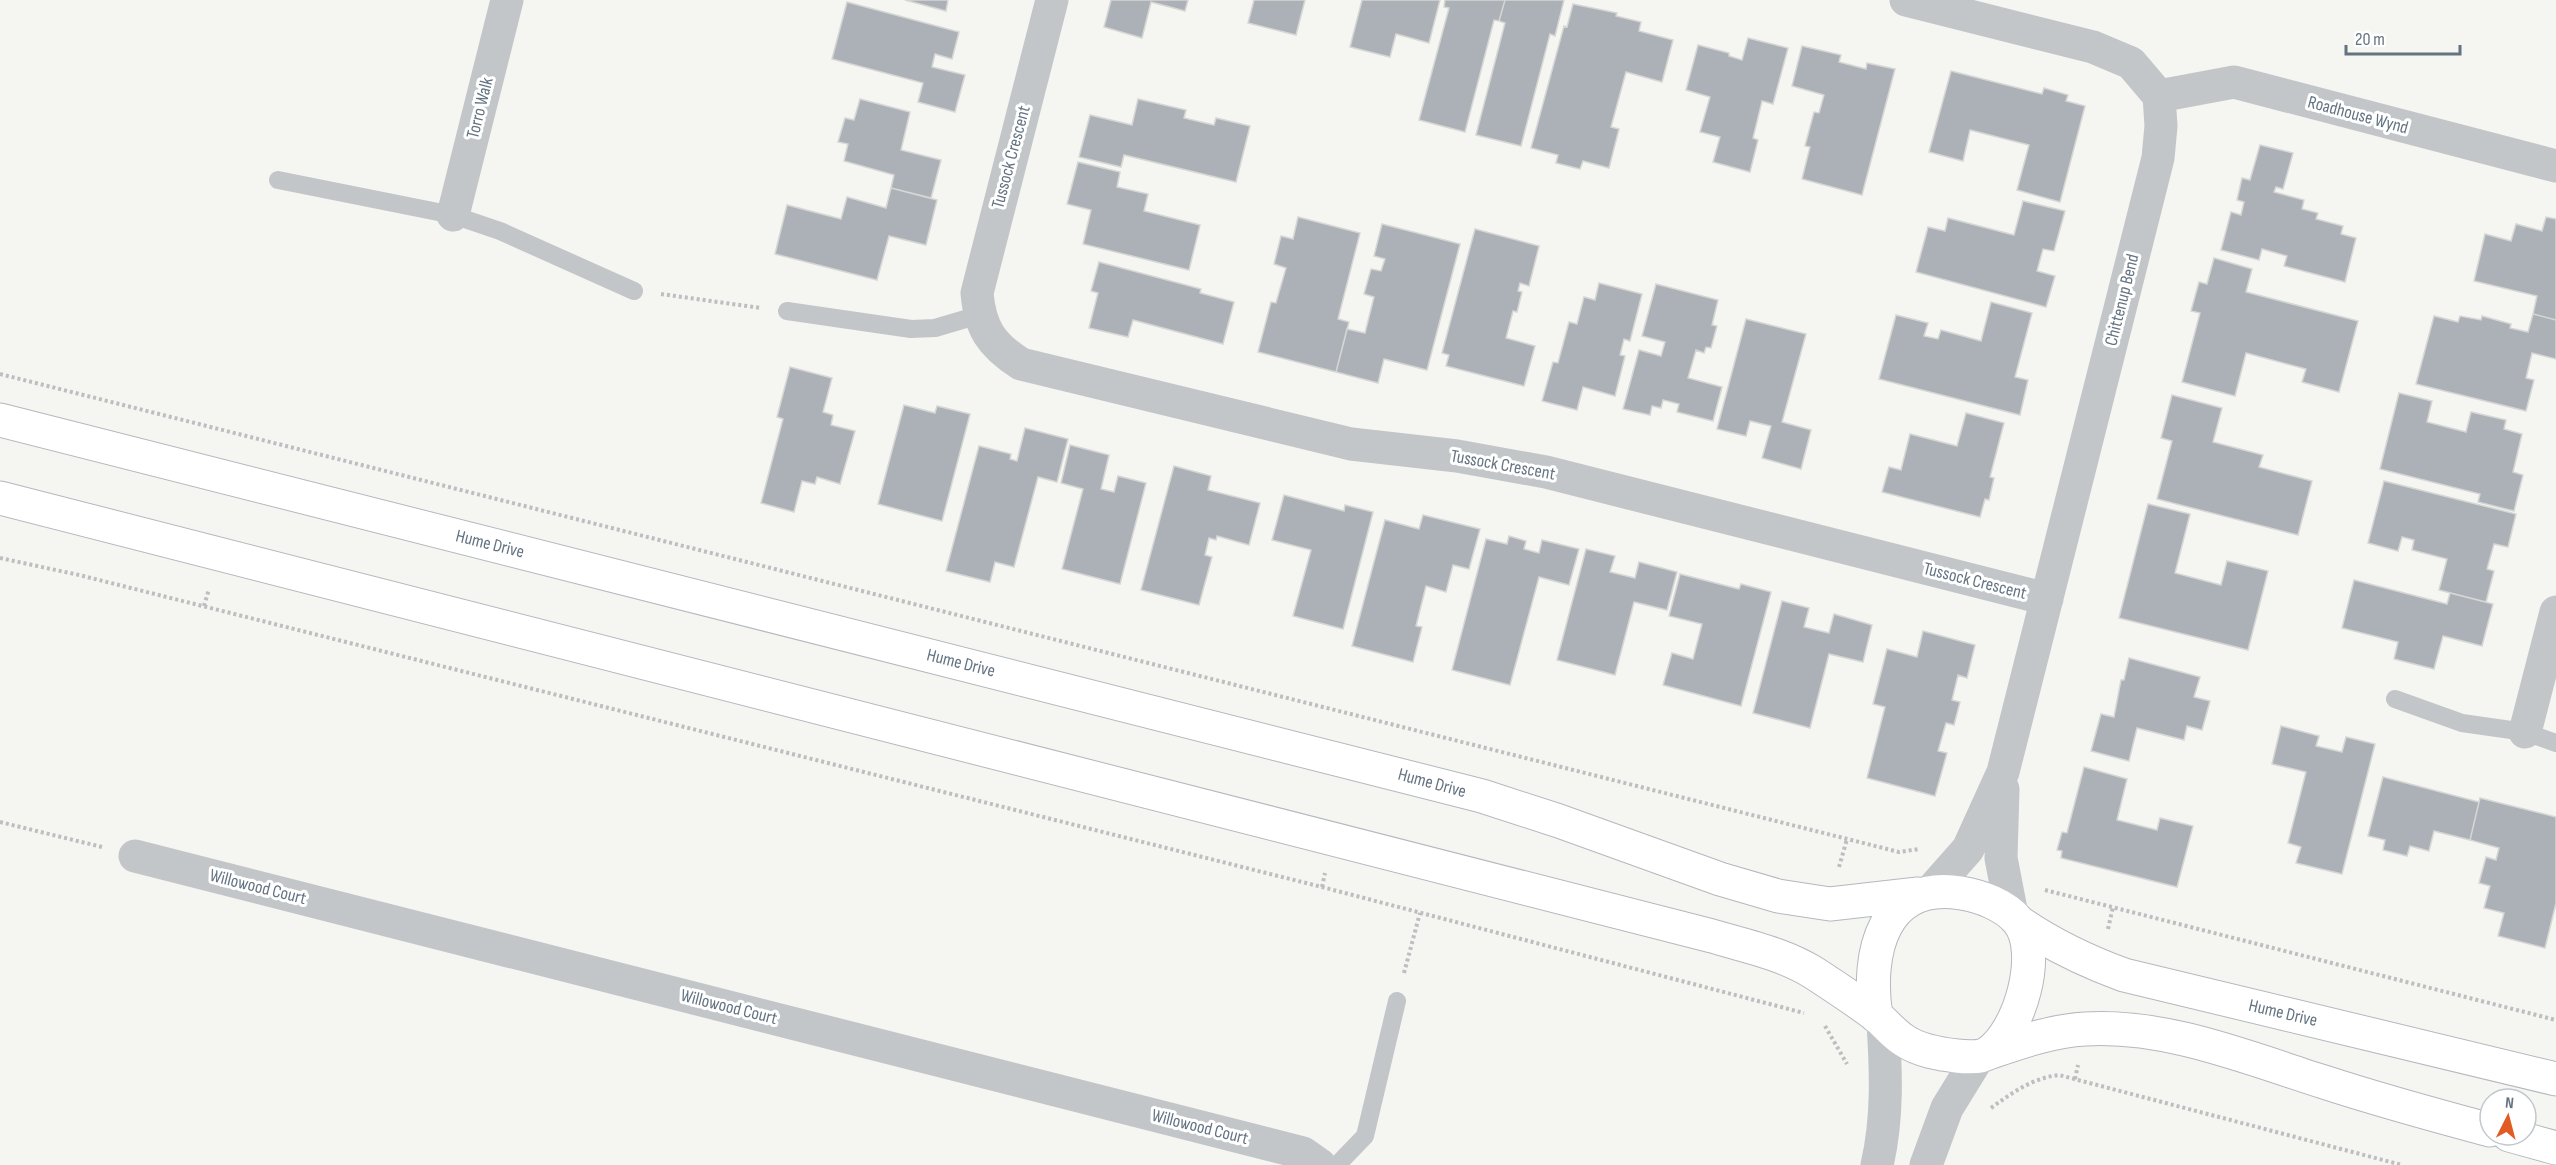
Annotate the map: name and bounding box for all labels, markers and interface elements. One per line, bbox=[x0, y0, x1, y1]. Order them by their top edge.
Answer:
scale bar bbox=[2346, 18, 2460, 56]
text: 20 m bbox=[2355, 29, 2385, 50]
street label: Torro Walk bbox=[462, 75, 498, 141]
street label: Roadhouse Wynd bbox=[2306, 92, 2410, 138]
street label: Tussock Crescent bbox=[987, 103, 1035, 211]
street label: Chittenup Bend bbox=[2100, 252, 2144, 348]
street label: Tussock Crescent bbox=[1449, 445, 1557, 485]
street label: Hume Drive bbox=[454, 525, 526, 563]
street label: Tussock Crescent bbox=[1921, 558, 2029, 604]
street label: Hume Drive bbox=[925, 644, 997, 682]
street label: Hume Drive bbox=[1396, 764, 1468, 802]
street label: Willowood Court bbox=[207, 865, 309, 909]
street label: Willowood Court bbox=[678, 985, 780, 1029]
street label: Hume Drive bbox=[2247, 995, 2319, 1031]
north arrow bbox=[2478, 1087, 2538, 1147]
text: N bbox=[2504, 1094, 2515, 1113]
street label: Willowood Court bbox=[1149, 1105, 1251, 1149]

